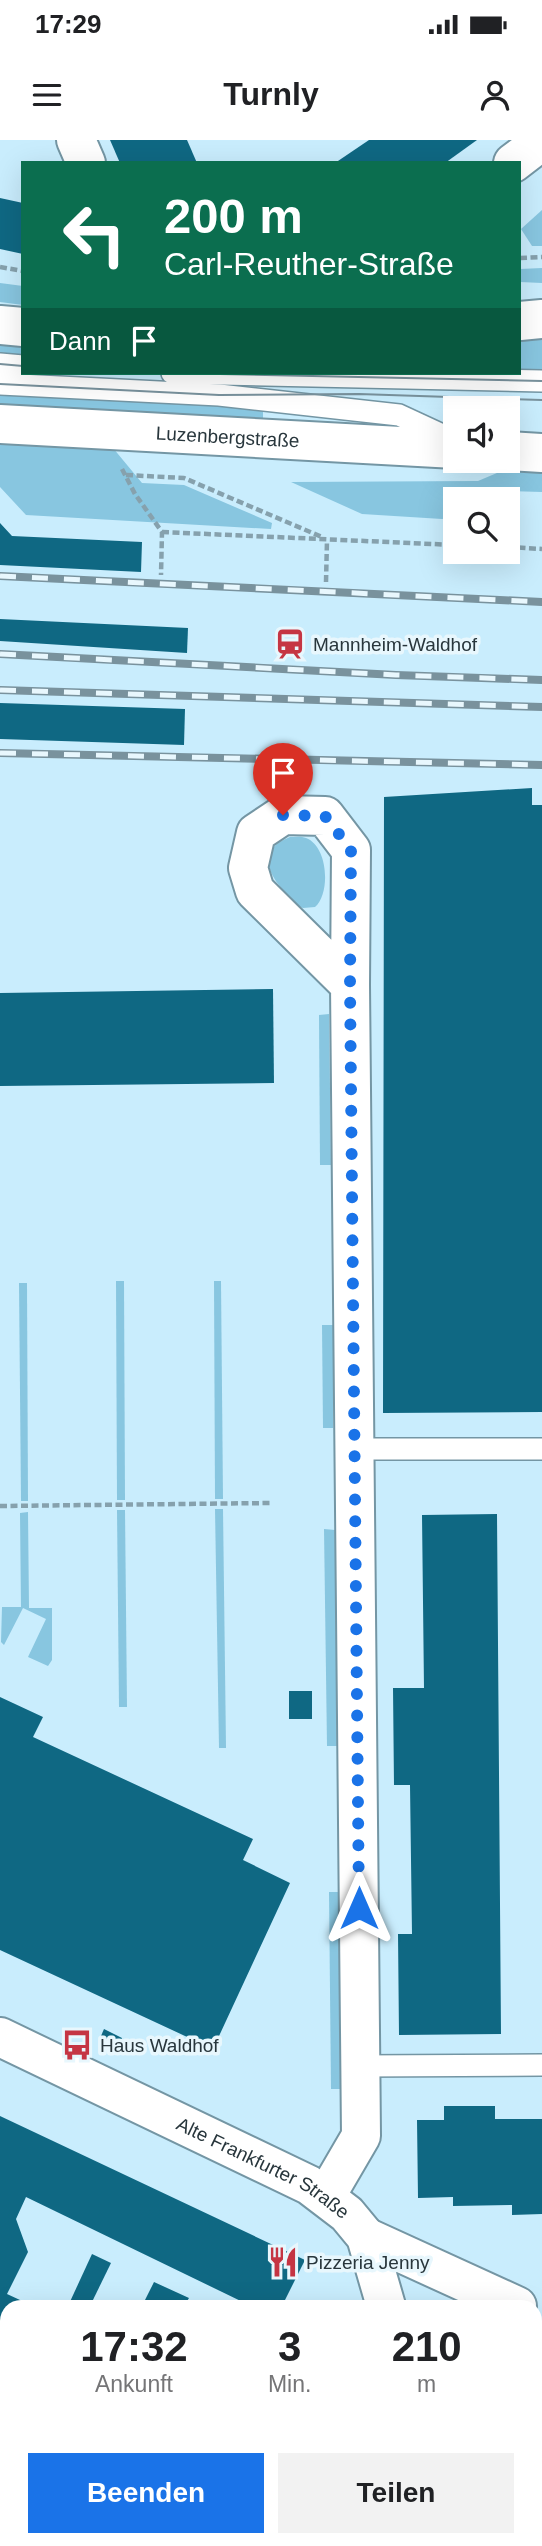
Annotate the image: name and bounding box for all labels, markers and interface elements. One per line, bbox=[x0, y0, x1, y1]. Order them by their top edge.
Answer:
text: 17:29 bbox=[35, 9, 102, 39]
icon: menu bbox=[28, 76, 66, 114]
text: Turnly bbox=[223, 76, 319, 112]
icon: person bbox=[476, 76, 514, 114]
icon: left bbox=[49, 189, 140, 280]
text: 200 m bbox=[164, 189, 303, 243]
text: Carl-Reuther-Straße bbox=[164, 246, 454, 282]
icon: arrive bbox=[125, 322, 163, 360]
text: Dann bbox=[49, 326, 111, 356]
map controls bbox=[443, 396, 520, 564]
button: sound bbox=[443, 396, 520, 473]
street label: Luzenbergstraße bbox=[155, 422, 300, 451]
button: search bbox=[443, 487, 520, 564]
station icon: Mannheim-Waldhof bbox=[273, 627, 307, 661]
place label: Mannheim-Waldhof bbox=[313, 634, 478, 655]
pin bbox=[253, 743, 313, 815]
icon: arrive bbox=[264, 754, 302, 792]
position arrow bbox=[322, 1871, 396, 1945]
bus stop icon: Haus Waldhof bbox=[60, 2028, 94, 2062]
place label: Haus Waldhof bbox=[100, 2035, 219, 2056]
street label: Alte Frankfurter Straße bbox=[173, 2113, 354, 2223]
restaurant icon: Pizzeria Jenny bbox=[266, 2245, 300, 2279]
place label: Pizzeria Jenny bbox=[306, 2252, 430, 2273]
text: 17:32 bbox=[80, 2323, 188, 2370]
text: 3 bbox=[278, 2323, 301, 2370]
text: 210 bbox=[392, 2323, 462, 2370]
text: Ankunft bbox=[95, 2371, 173, 2397]
text: Min. bbox=[268, 2371, 311, 2397]
text: m bbox=[417, 2371, 436, 2397]
button: Beenden bbox=[28, 2453, 264, 2533]
button: Teilen bbox=[278, 2453, 514, 2533]

